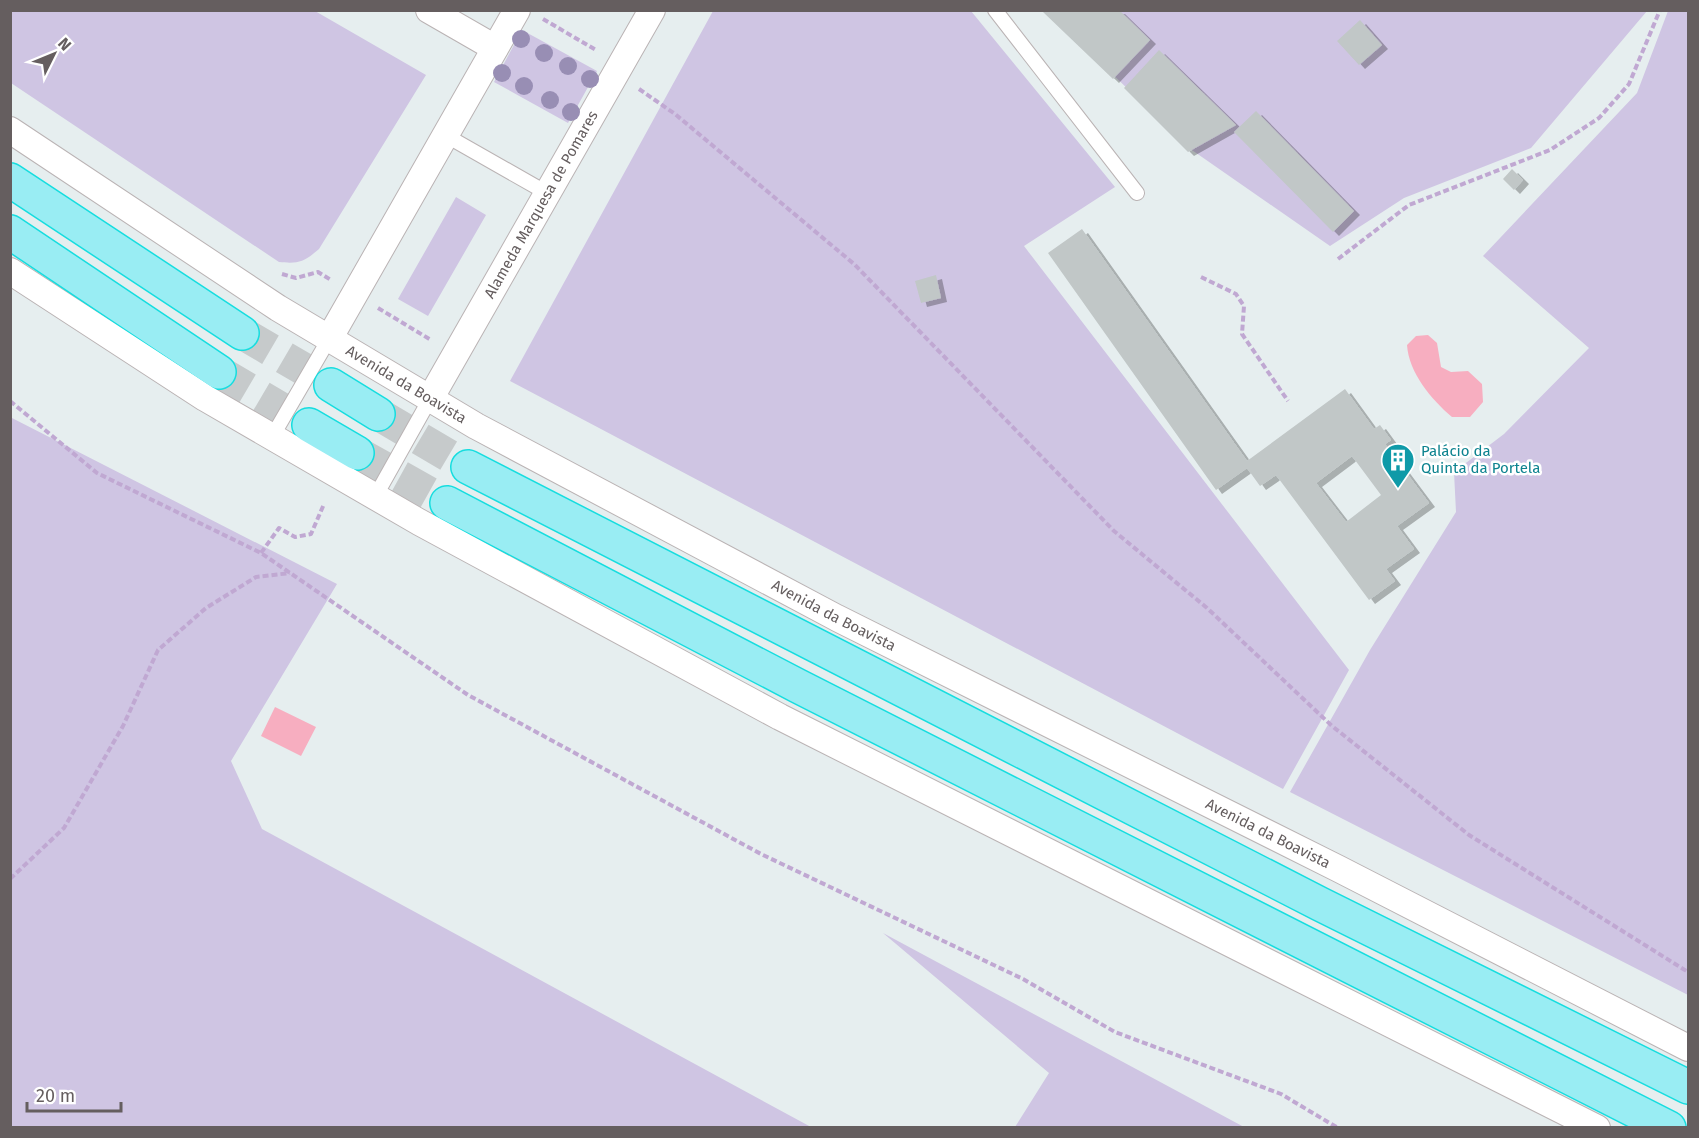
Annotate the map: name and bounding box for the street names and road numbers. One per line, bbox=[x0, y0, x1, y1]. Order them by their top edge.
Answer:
street label: Alameda Marquesa de Pomares bbox=[480, 107, 602, 301]
street label: Avenida da Boavista bbox=[343, 342, 470, 427]
street label: Avenida da Boavista bbox=[769, 576, 899, 655]
street label: Avenida da Boavista bbox=[1203, 795, 1333, 872]

